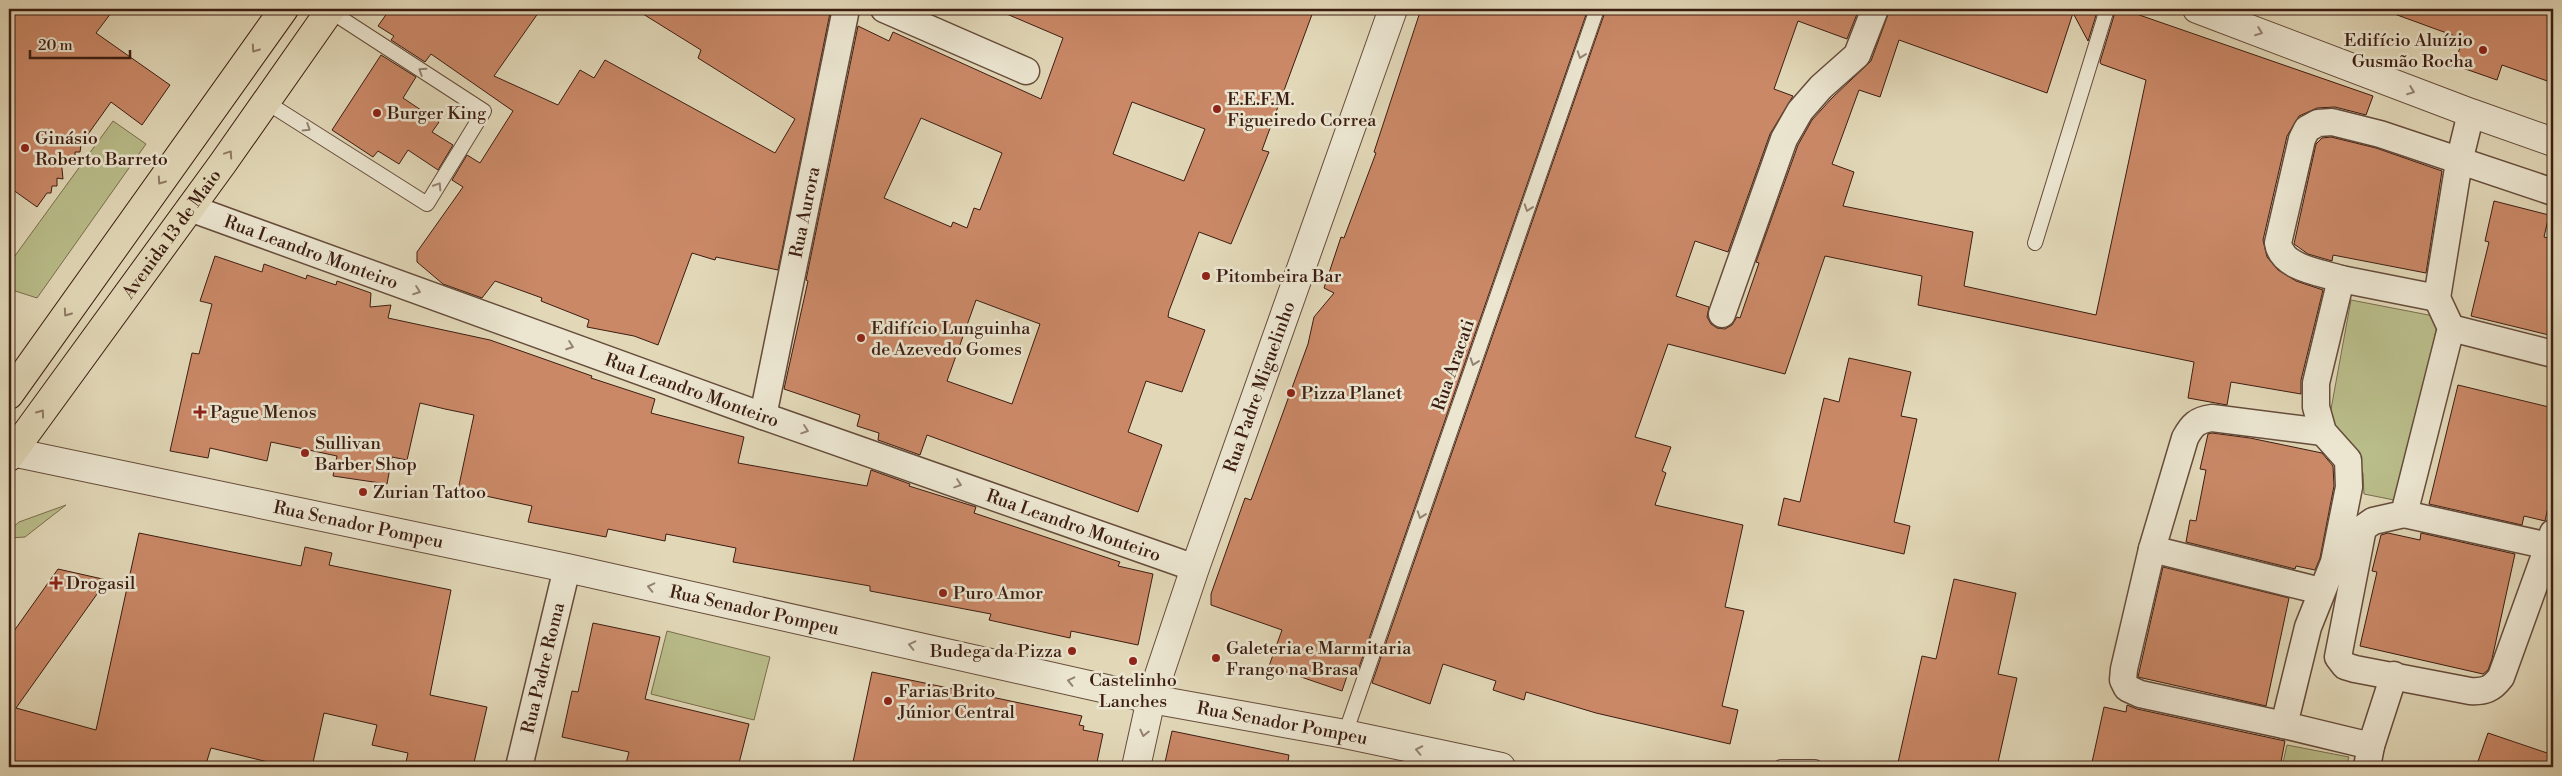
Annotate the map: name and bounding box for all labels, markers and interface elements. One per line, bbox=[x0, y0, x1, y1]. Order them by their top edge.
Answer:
one-way arrow bbox=[2254, 26, 2263, 37]
scale bar bbox=[30, 28, 130, 60]
place label: Edifício Aluízio Gusmão Rocha bbox=[2344, 29, 2474, 73]
text: 20 m bbox=[38, 36, 73, 55]
one-way arrow bbox=[252, 43, 261, 52]
marker: Edifício Aluízio Gusmão Rocha bbox=[2477, 44, 2489, 56]
one-way arrow bbox=[1577, 50, 1587, 59]
one-way arrow bbox=[418, 68, 428, 77]
one-way arrow bbox=[2406, 84, 2415, 95]
place label: E.E.F.M. Figueiredo Correa bbox=[1227, 88, 1377, 132]
place label: Burger King bbox=[386, 102, 487, 125]
marker: E.E.F.M. Figueiredo Correa bbox=[1211, 103, 1223, 115]
marker: Burger King bbox=[371, 107, 383, 119]
one-way arrow bbox=[301, 121, 310, 131]
place label: Ginásio Roberto Barreto bbox=[35, 127, 168, 171]
marker: Ginásio Roberto Barreto bbox=[19, 142, 31, 154]
one-way arrow bbox=[223, 150, 232, 160]
street label: Rua Aurora bbox=[785, 164, 826, 260]
street label: Avenida 13 de Maio bbox=[116, 165, 227, 304]
one-way arrow bbox=[158, 175, 167, 185]
one-way arrow bbox=[431, 183, 441, 192]
one-way arrow bbox=[1524, 203, 1534, 212]
street label: Rua Leandro Monteiro bbox=[221, 210, 401, 295]
place label: Pitombeira Bar bbox=[1216, 265, 1342, 288]
marker: Pitombeira Bar bbox=[1200, 270, 1212, 282]
one-way arrow bbox=[412, 285, 421, 295]
street label: Rua Padre Miguelinho bbox=[1219, 298, 1301, 476]
one-way arrow bbox=[64, 307, 73, 317]
street label: Rua Aracati bbox=[1427, 316, 1480, 414]
place label: Edifício Lunguinha de Azevedo Gomes bbox=[871, 317, 1031, 361]
marker: Edifício Lunguinha de Azevedo Gomes bbox=[855, 332, 867, 344]
one-way arrow bbox=[565, 340, 574, 350]
street label: Rua Leandro Monteiro bbox=[601, 349, 782, 433]
one-way arrow bbox=[1470, 357, 1480, 365]
place label: Pizza Planet bbox=[1301, 382, 1403, 405]
marker: Pizza Planet bbox=[1285, 387, 1297, 399]
place label: Pague Menos bbox=[210, 401, 317, 424]
marker: Pague Menos bbox=[194, 406, 206, 418]
one-way arrow bbox=[35, 409, 44, 419]
one-way arrow bbox=[800, 425, 809, 435]
place label: Sullivan Barber Shop bbox=[314, 432, 417, 476]
marker: Sullivan Barber Shop bbox=[299, 447, 311, 459]
one-way arrow bbox=[954, 479, 962, 489]
place label: Zurian Tattoo bbox=[373, 481, 486, 504]
street label: Rua Leandro Monteiro bbox=[983, 484, 1164, 567]
marker: Zurian Tattoo bbox=[357, 486, 369, 498]
street label: Rua Senador Pompeu bbox=[271, 496, 446, 554]
one-way arrow bbox=[1417, 510, 1427, 519]
place label: Drogasil bbox=[66, 572, 136, 595]
marker: Drogasil bbox=[50, 577, 62, 589]
street label: Rua Senador Pompeu bbox=[667, 580, 842, 641]
one-way arrow bbox=[647, 582, 656, 593]
place label: Puro Amor bbox=[953, 582, 1043, 605]
marker: Puro Amor bbox=[937, 587, 949, 599]
street label: Rua Padre Roma bbox=[517, 599, 571, 736]
place label: Galeteria e Marmitaria Frango na Brasa bbox=[1226, 637, 1412, 681]
one-way arrow bbox=[908, 640, 917, 651]
place label: Budega da Pizza bbox=[929, 640, 1063, 663]
marker: Budega da Pizza bbox=[1066, 645, 1078, 657]
marker: Galeteria e Marmitaria Frango na Brasa bbox=[1210, 652, 1222, 664]
marker: Castelinho Lanches bbox=[1127, 655, 1139, 667]
place label: Castelinho Lanches bbox=[1089, 669, 1177, 713]
one-way arrow bbox=[1066, 676, 1075, 687]
place label: Farias Brito Júnior Central bbox=[897, 680, 1016, 724]
marker: Farias Brito Júnior Central bbox=[882, 695, 894, 707]
street label: Rua Senador Pompeu bbox=[1195, 696, 1371, 751]
one-way arrow bbox=[1139, 729, 1150, 738]
one-way arrow bbox=[1414, 745, 1423, 756]

